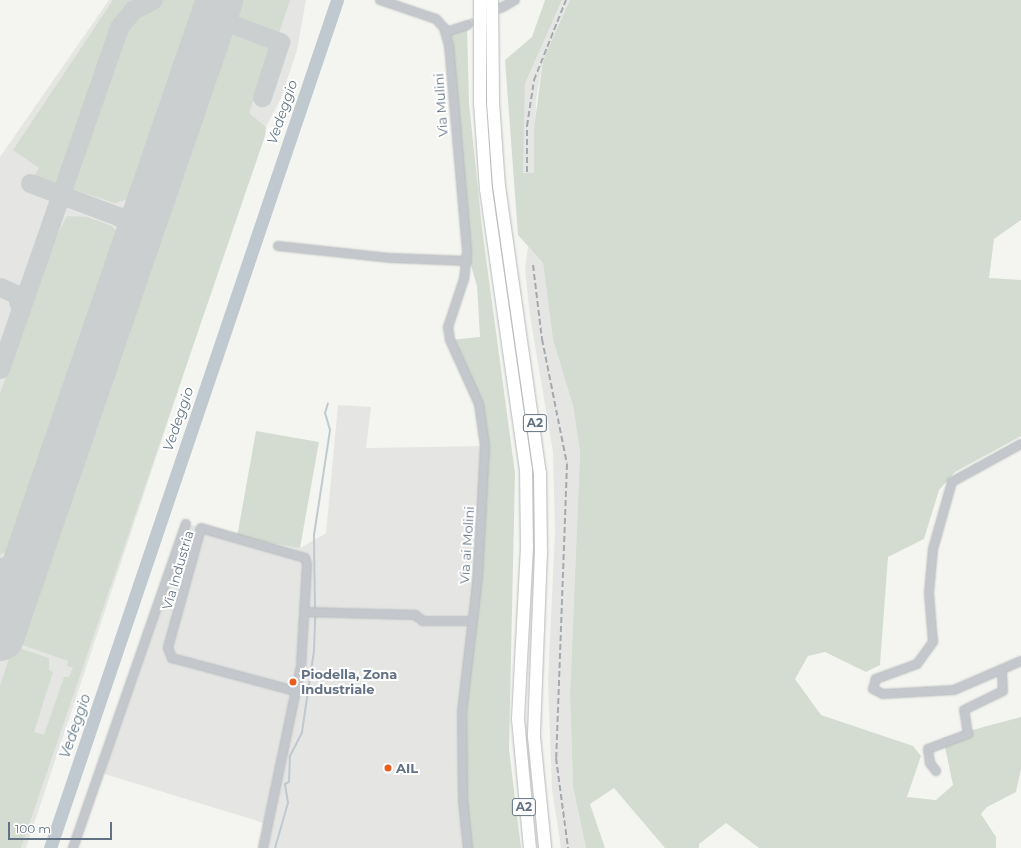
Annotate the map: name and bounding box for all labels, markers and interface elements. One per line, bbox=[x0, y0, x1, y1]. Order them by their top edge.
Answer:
street label: Via Mulini bbox=[431, 73, 451, 137]
water label: Vedeggio bbox=[263, 78, 301, 146]
water label: Vedeggio bbox=[159, 385, 197, 453]
road number: A2 bbox=[522, 413, 548, 433]
street label: Via ai Molini bbox=[457, 506, 477, 584]
street label: Via Industria bbox=[159, 529, 197, 611]
place label: Piodella, Zona Industriale bbox=[301, 667, 397, 698]
marker: Piodella, Zona Industriale bbox=[288, 677, 298, 687]
water label: Vedeggio bbox=[56, 692, 94, 760]
place label: AIL bbox=[396, 760, 418, 776]
marker: AIL bbox=[383, 763, 393, 773]
road number: A2 bbox=[511, 797, 537, 817]
scale bar bbox=[10, 814, 114, 840]
text: 100 m bbox=[15, 821, 51, 836]

